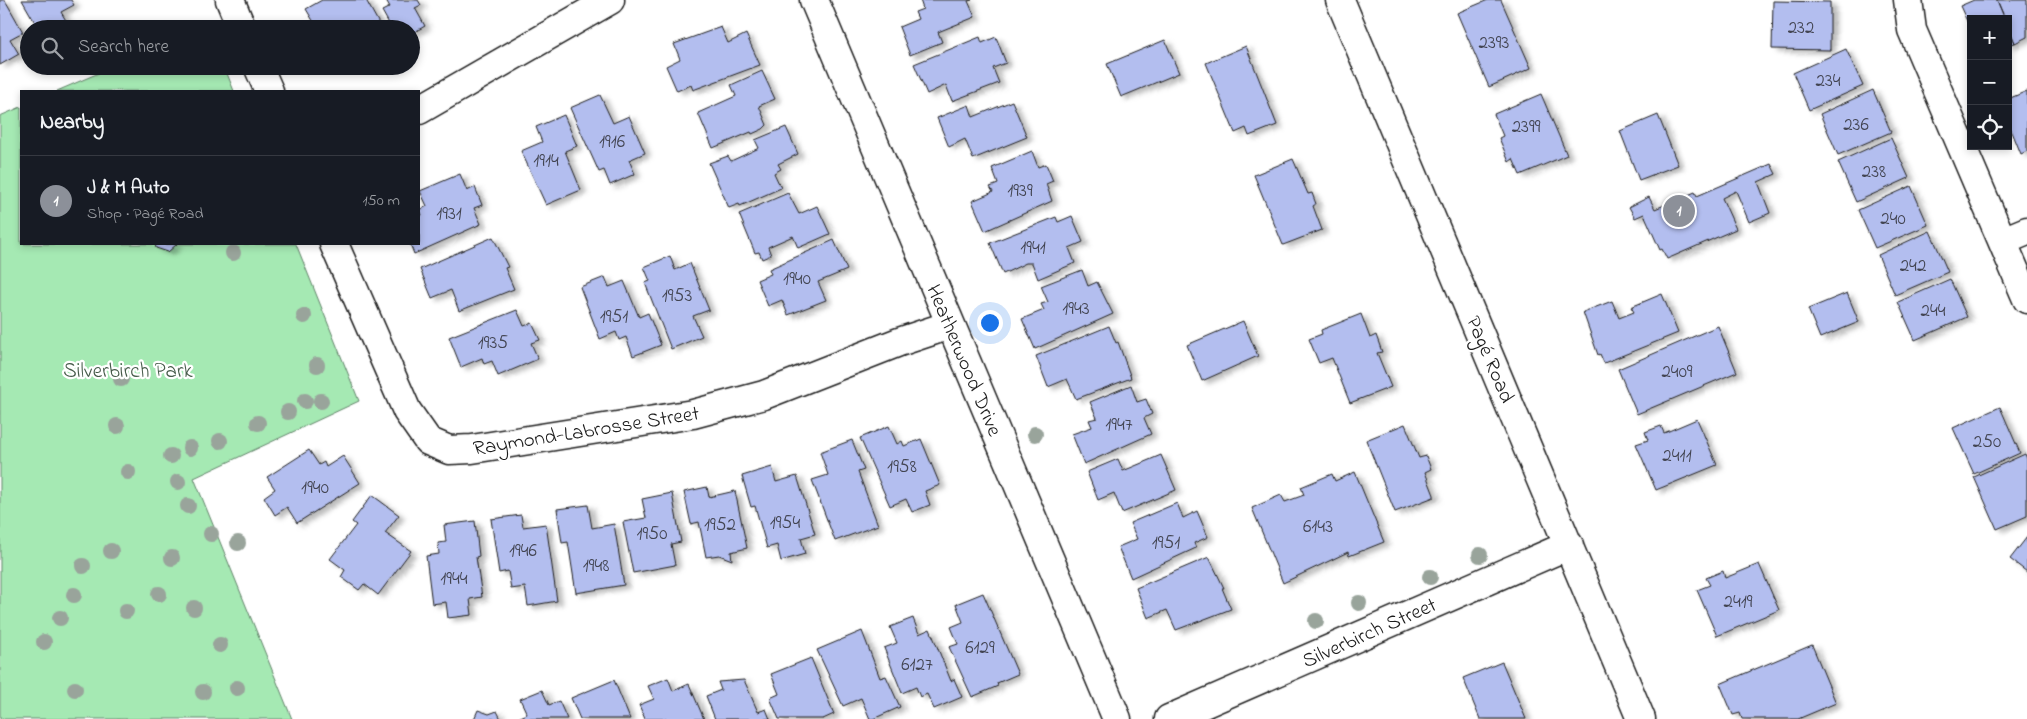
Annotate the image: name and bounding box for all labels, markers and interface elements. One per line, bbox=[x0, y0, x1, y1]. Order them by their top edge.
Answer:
house number: 232 bbox=[1788, 15, 1814, 42]
map controls bbox=[1967, 15, 2012, 150]
button: + bbox=[1967, 15, 2012, 60]
search box bbox=[20, 20, 420, 75]
house number: 2393 bbox=[1479, 30, 1510, 57]
icon: search bbox=[38, 34, 66, 62]
text: Search here bbox=[78, 34, 169, 61]
button: − bbox=[1967, 60, 2012, 105]
house number: 234 bbox=[1815, 68, 1841, 95]
button: locate bbox=[1967, 105, 2012, 150]
text: Nearby bbox=[40, 108, 104, 138]
house number: 236 bbox=[1843, 112, 1869, 139]
house number: 2399 bbox=[1512, 114, 1541, 141]
house number: 1916 bbox=[599, 129, 625, 156]
house number: 1914 bbox=[533, 148, 559, 175]
house number: 238 bbox=[1862, 159, 1886, 186]
text: J & M Auto bbox=[87, 175, 170, 202]
house number: 1939 bbox=[1007, 178, 1033, 205]
text: 1 bbox=[53, 189, 59, 213]
text: 150 m bbox=[362, 189, 400, 213]
pin: 1 bbox=[1663, 192, 1695, 230]
house number: 1931 bbox=[436, 201, 462, 228]
text: Shop · Pagé Road bbox=[87, 202, 203, 226]
house number: 240 bbox=[1880, 206, 1906, 233]
house number: 1941 bbox=[1020, 235, 1046, 262]
house number: 242 bbox=[1900, 253, 1926, 280]
house number: 1940 bbox=[783, 266, 811, 293]
street label: Heatherwood Drive bbox=[918, 280, 1009, 442]
house number: 1953 bbox=[662, 283, 692, 310]
house number: 1943 bbox=[1062, 296, 1090, 323]
house number: 244 bbox=[1920, 298, 1946, 325]
house number: 1951 bbox=[600, 304, 628, 331]
your location bbox=[977, 310, 1003, 336]
street label: Pagé Road bbox=[1456, 312, 1521, 409]
house number: 1935 bbox=[478, 330, 508, 357]
park label: Silverbirch Park bbox=[63, 357, 193, 387]
house number: 2409 bbox=[1661, 359, 1693, 386]
street label: Raymond-Labrosse Street bbox=[471, 399, 702, 467]
house number: 1947 bbox=[1105, 412, 1133, 439]
house number: 250 bbox=[1973, 429, 2001, 456]
house number: 2411 bbox=[1662, 443, 1692, 470]
house number: 1958 bbox=[887, 454, 917, 481]
house number: 1940 bbox=[301, 475, 329, 502]
house number: 1954 bbox=[770, 510, 800, 537]
house number: 1952 bbox=[704, 512, 736, 539]
house number: 6143 bbox=[1303, 514, 1333, 541]
house number: 1950 bbox=[637, 521, 667, 548]
house number: 1951 bbox=[1152, 530, 1180, 557]
house number: 1946 bbox=[509, 538, 537, 565]
house number: 1948 bbox=[583, 553, 609, 580]
house number: 1944 bbox=[440, 566, 468, 593]
house number: 2419 bbox=[1723, 589, 1753, 616]
street label: Silverbirch Street bbox=[1298, 591, 1442, 677]
house number: 6129 bbox=[965, 635, 995, 662]
house number: 6127 bbox=[901, 652, 933, 679]

